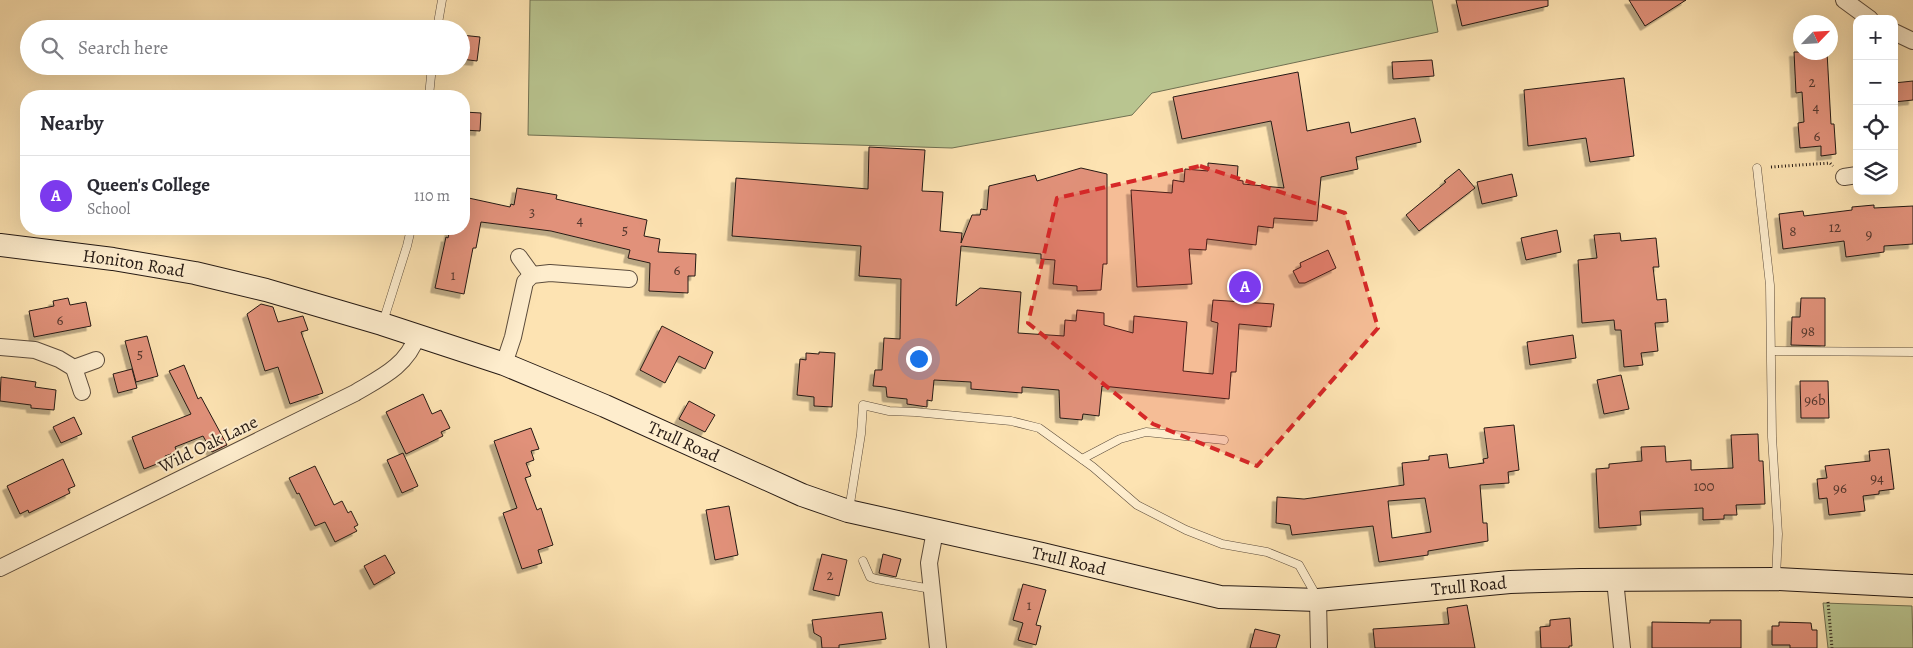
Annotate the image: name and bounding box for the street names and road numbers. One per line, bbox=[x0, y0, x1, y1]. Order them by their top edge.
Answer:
street label: Honiton Road bbox=[81, 243, 187, 283]
street label: Wild Oak Lane bbox=[154, 410, 262, 479]
street label: Trull Road bbox=[644, 415, 723, 468]
street label: Trull Road bbox=[1029, 540, 1109, 581]
street label: Trull Road bbox=[1430, 570, 1508, 601]

